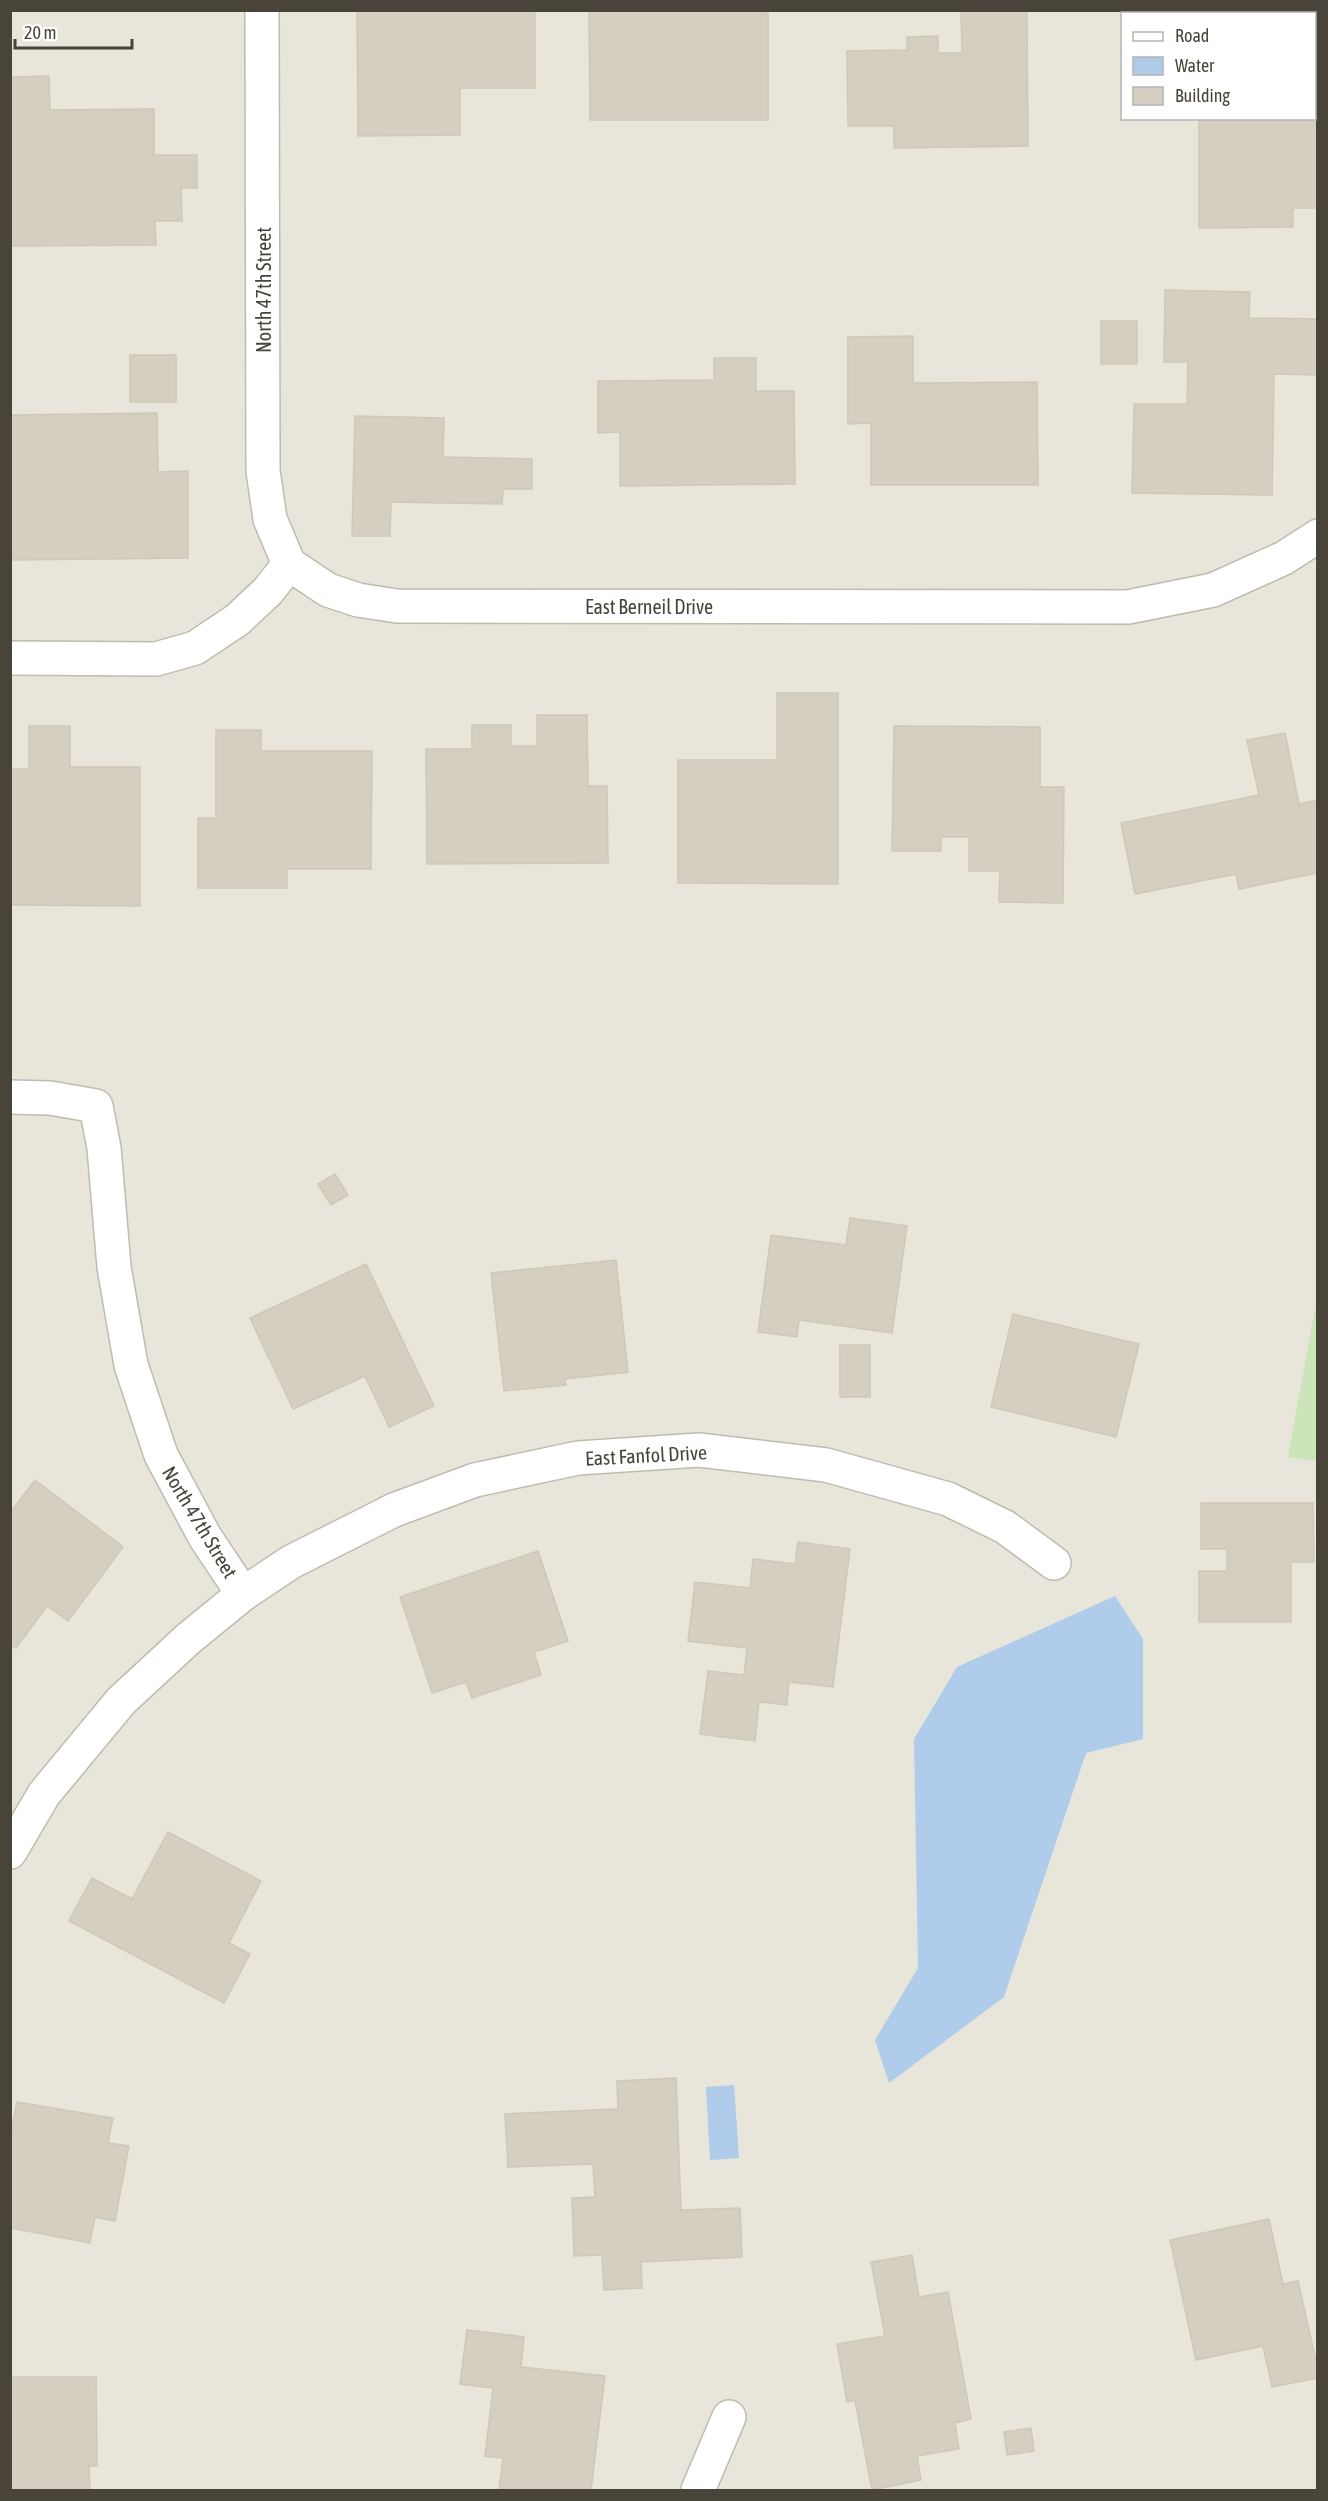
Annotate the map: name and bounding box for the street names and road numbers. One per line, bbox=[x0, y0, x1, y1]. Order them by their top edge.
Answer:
street label: North 47th Street bbox=[252, 227, 275, 353]
street label: East Berneil Drive bbox=[585, 595, 713, 618]
street label: East Fanfol Drive bbox=[585, 1440, 707, 1470]
street label: North 47th Street bbox=[158, 1462, 242, 1582]

